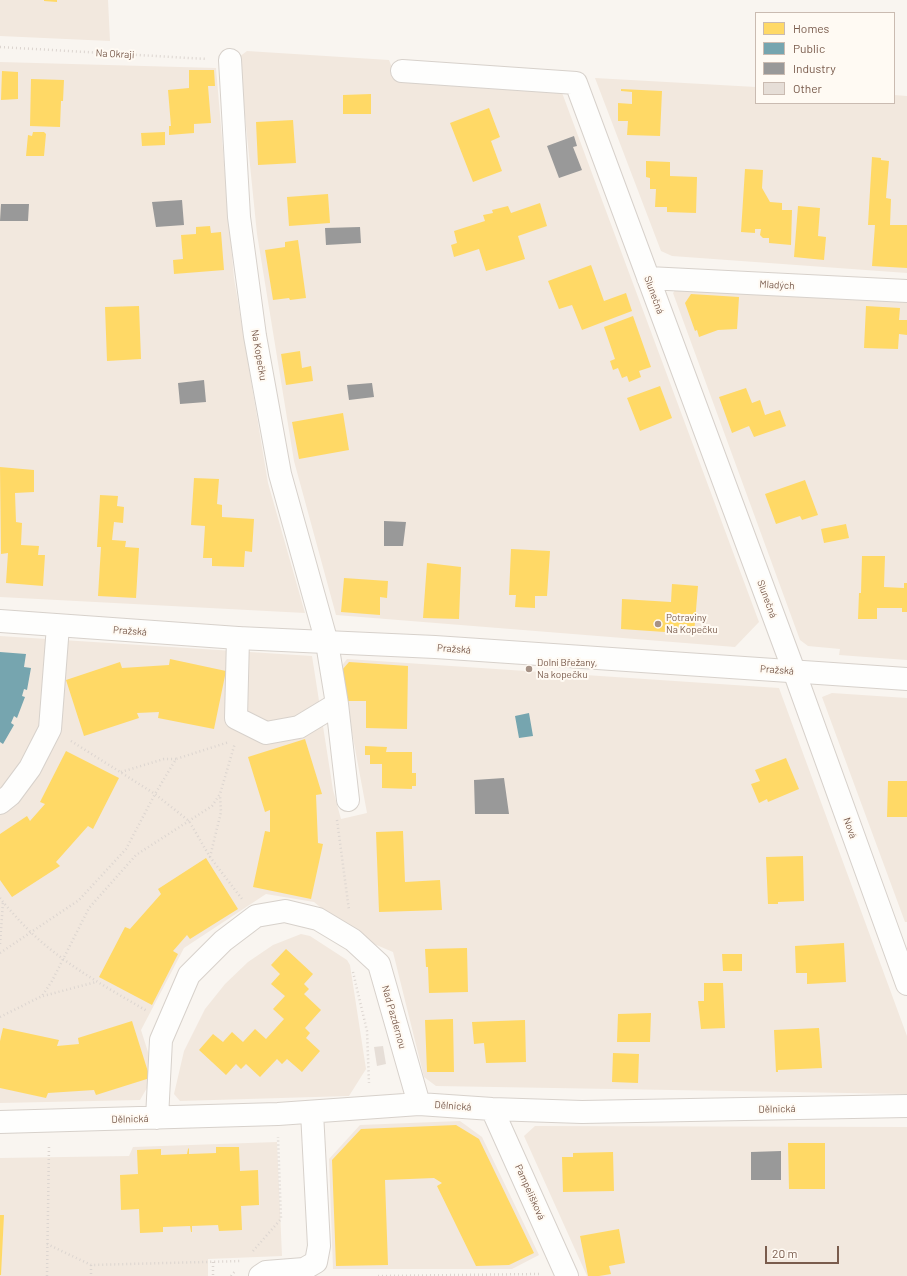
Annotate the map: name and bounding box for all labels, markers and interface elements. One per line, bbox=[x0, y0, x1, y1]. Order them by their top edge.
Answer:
legend bbox=[755, 12, 895, 104]
text: Homes bbox=[793, 21, 829, 35]
text: Public bbox=[793, 41, 825, 55]
street label: Na Okraji bbox=[95, 47, 135, 61]
text: Industry bbox=[793, 61, 836, 75]
text: Other bbox=[793, 81, 822, 95]
street label: Slunečná bbox=[642, 274, 666, 316]
street label: Mladých bbox=[759, 278, 795, 292]
street label: Na Kopečku bbox=[249, 329, 269, 381]
street label: Slunečná bbox=[755, 578, 779, 620]
place label: Potraviny Na Kopečku bbox=[666, 612, 718, 636]
marker: Potraviny Na Kopečku bbox=[653, 619, 663, 629]
street label: Pražská bbox=[113, 624, 147, 638]
street label: Pražská bbox=[437, 642, 471, 656]
place label: Dolní Břežany, Na kopečku bbox=[537, 657, 597, 680]
street label: Pražská bbox=[760, 663, 794, 677]
marker: Dolní Břežany, Na kopečku bbox=[524, 664, 534, 674]
street label: Nová bbox=[841, 816, 859, 840]
street label: Nad Pazdernou bbox=[379, 984, 409, 1050]
street label: Dělnická bbox=[434, 1099, 472, 1113]
street label: Dělnická bbox=[758, 1103, 796, 1115]
street label: Dělnická bbox=[111, 1113, 149, 1125]
street label: Pampelišková bbox=[512, 1162, 548, 1222]
scale bar bbox=[767, 1238, 841, 1264]
text: 20 m bbox=[772, 1246, 798, 1260]

